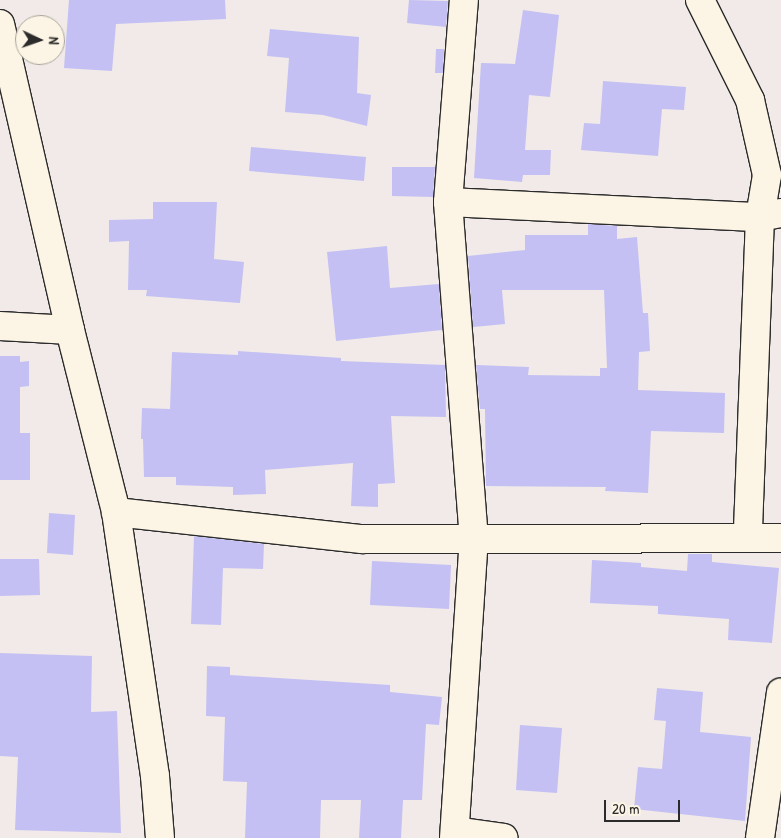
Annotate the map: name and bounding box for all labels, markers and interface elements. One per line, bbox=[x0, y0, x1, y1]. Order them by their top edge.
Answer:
north arrow bbox=[15, 15, 65, 65]
text: N bbox=[45, 37, 64, 45]
scale bar bbox=[606, 790, 682, 822]
text: 20 m bbox=[612, 798, 639, 819]

